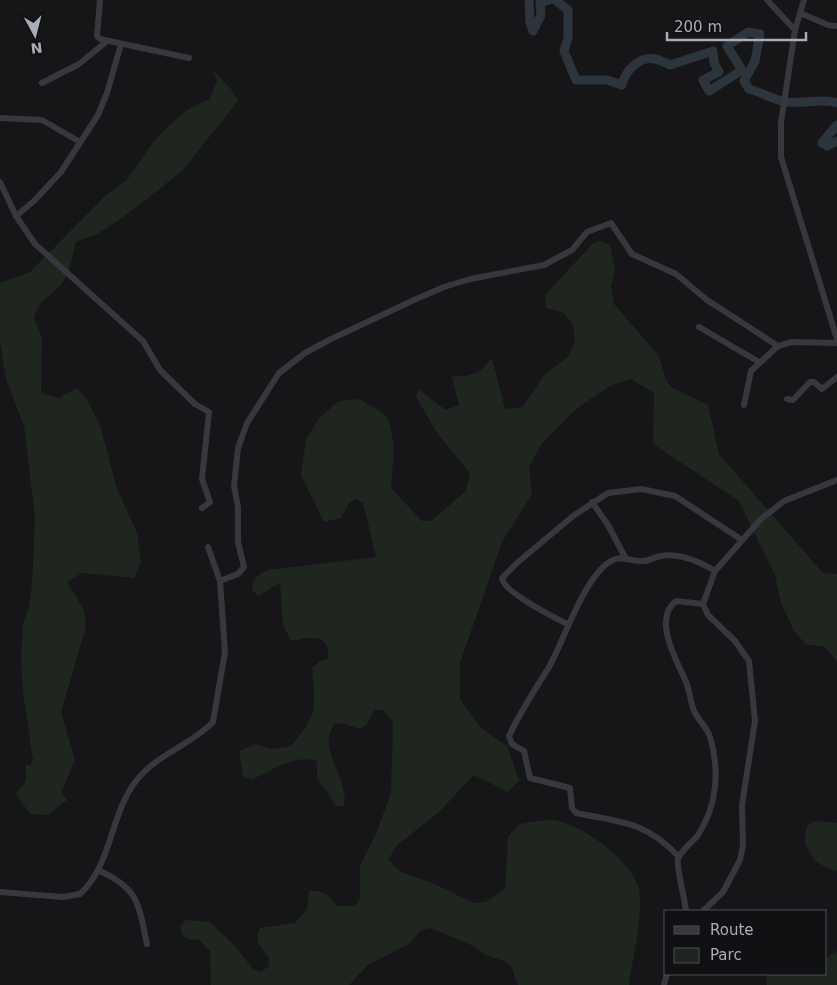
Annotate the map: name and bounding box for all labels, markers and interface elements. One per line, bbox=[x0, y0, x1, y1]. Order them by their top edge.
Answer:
north arrow bbox=[10, 10, 60, 60]
scale bar bbox=[667, 10, 806, 42]
text: 200 m bbox=[674, 18, 722, 36]
text: N bbox=[30, 39, 43, 57]
legend bbox=[664, 910, 827, 975]
text: Route bbox=[710, 921, 754, 939]
text: Parc bbox=[710, 946, 742, 964]

